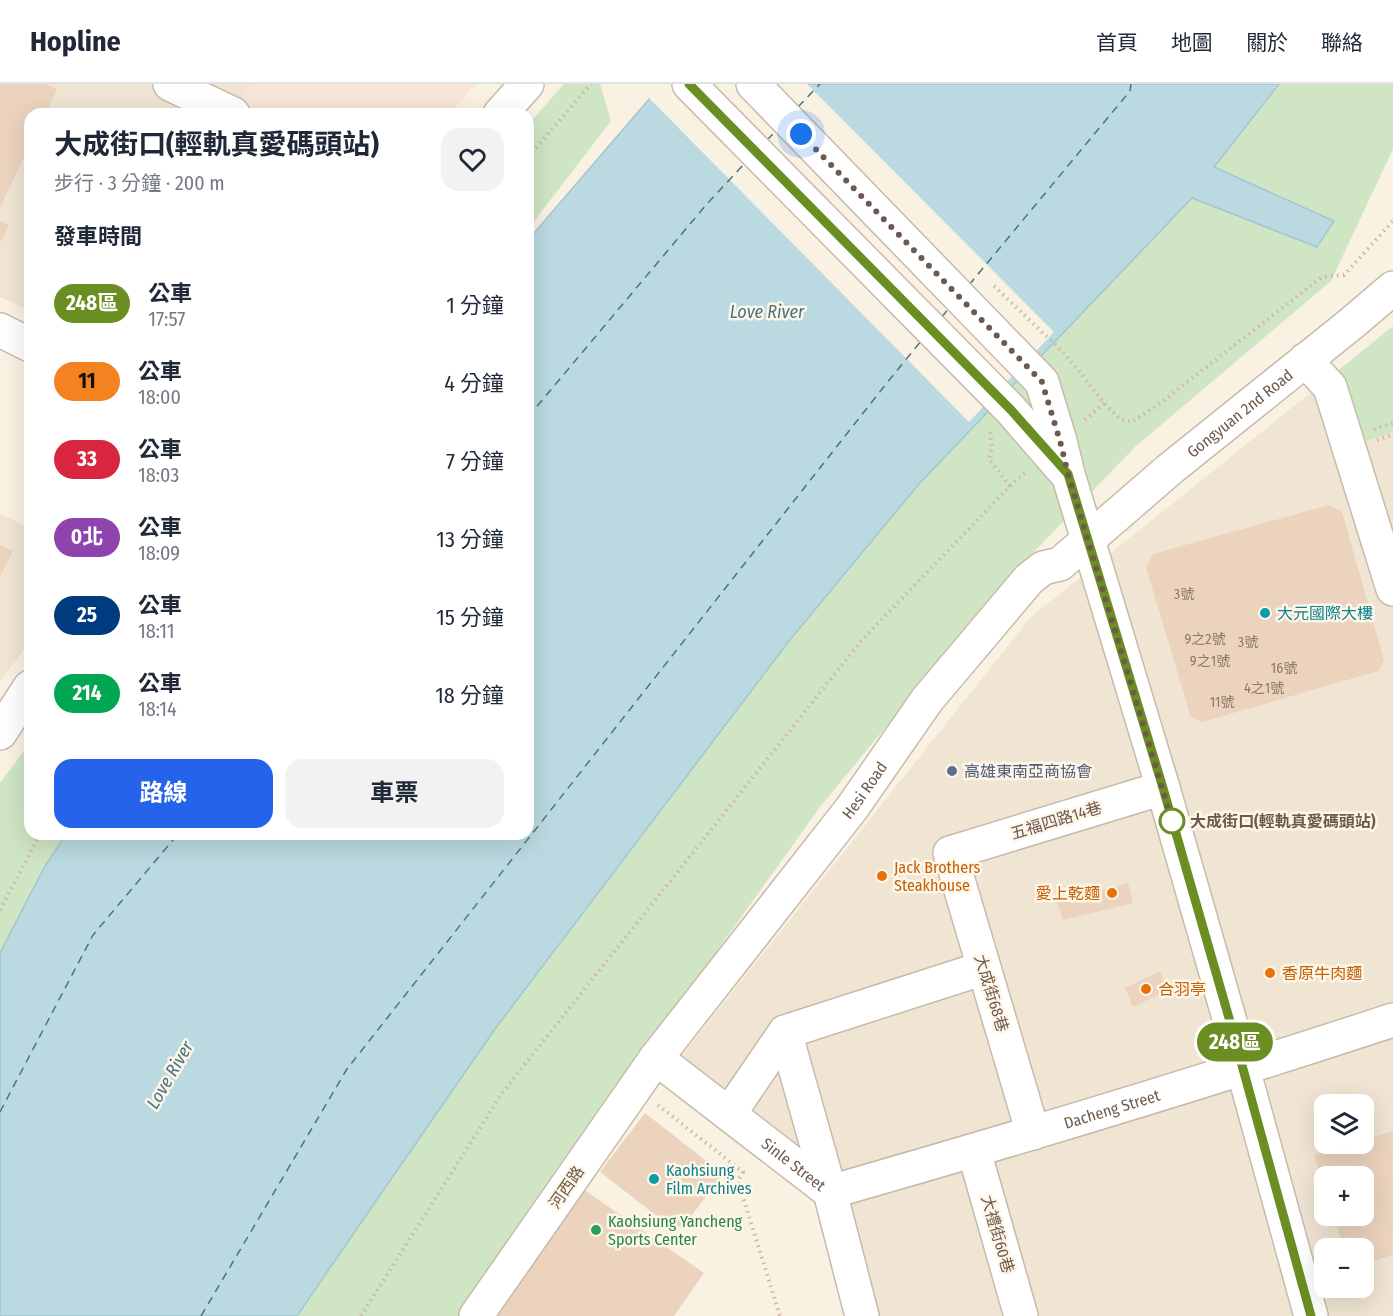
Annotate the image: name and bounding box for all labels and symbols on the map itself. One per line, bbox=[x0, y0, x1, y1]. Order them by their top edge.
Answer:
your location bbox=[786, 119, 816, 149]
water label: Love River bbox=[730, 301, 805, 323]
street label: Gongyuan 2nd Road bbox=[1183, 365, 1297, 462]
house number: 3號 bbox=[1174, 586, 1194, 603]
place label: 大元國際大樓 bbox=[1277, 604, 1373, 623]
marker: 大元國際大樓 bbox=[1258, 606, 1272, 620]
house number: 9之2號 bbox=[1185, 631, 1225, 648]
house number: 3號 bbox=[1238, 634, 1258, 651]
house number: 9之1號 bbox=[1190, 653, 1230, 670]
house number: 16號 bbox=[1271, 660, 1297, 677]
house number: 4之1號 bbox=[1244, 680, 1284, 697]
house number: 11號 bbox=[1210, 694, 1234, 711]
street label: Hesi Road bbox=[838, 758, 891, 823]
place label: 高雄東南亞商協會 bbox=[964, 762, 1092, 781]
marker: 高雄東南亞商協會 bbox=[945, 764, 959, 778]
street label: 五福四路14巷 bbox=[1008, 798, 1104, 843]
marker: 大成街口(輕軌真愛碼頭站) bbox=[1159, 808, 1185, 834]
place label: 大成街口(輕軌真愛碼頭站) bbox=[1190, 812, 1376, 831]
place label: Jack Brothers Steakhouse bbox=[894, 858, 981, 895]
marker: Jack Brothers Steakhouse bbox=[875, 869, 889, 883]
place label: 愛上乾麵 bbox=[1036, 884, 1100, 903]
marker: 愛上乾麵 bbox=[1105, 886, 1119, 900]
street label: 大成街68巷 bbox=[971, 952, 1012, 1034]
place label: 香原牛肉麵 bbox=[1282, 964, 1362, 983]
marker: 香原牛肉麵 bbox=[1263, 966, 1277, 980]
place label: 合羽亭 bbox=[1158, 980, 1206, 999]
marker: 合羽亭 bbox=[1139, 982, 1153, 996]
line badge: 248區 bbox=[1193, 1022, 1277, 1062]
water label: Love River bbox=[142, 1037, 199, 1113]
street label: Dacheng Street bbox=[1062, 1085, 1163, 1133]
street label: Sinle Street bbox=[758, 1134, 830, 1196]
place label: Kaohsiung Film Archives bbox=[666, 1161, 752, 1198]
street label: 河西路 bbox=[545, 1162, 588, 1212]
marker: Kaohsiung Film Archives bbox=[647, 1172, 661, 1186]
street label: 大禮街60巷 bbox=[977, 1193, 1018, 1275]
place label: Kaohsiung Yancheng Sports Center bbox=[608, 1212, 743, 1249]
marker: Kaohsiung Yancheng Sports Center bbox=[589, 1223, 603, 1237]

